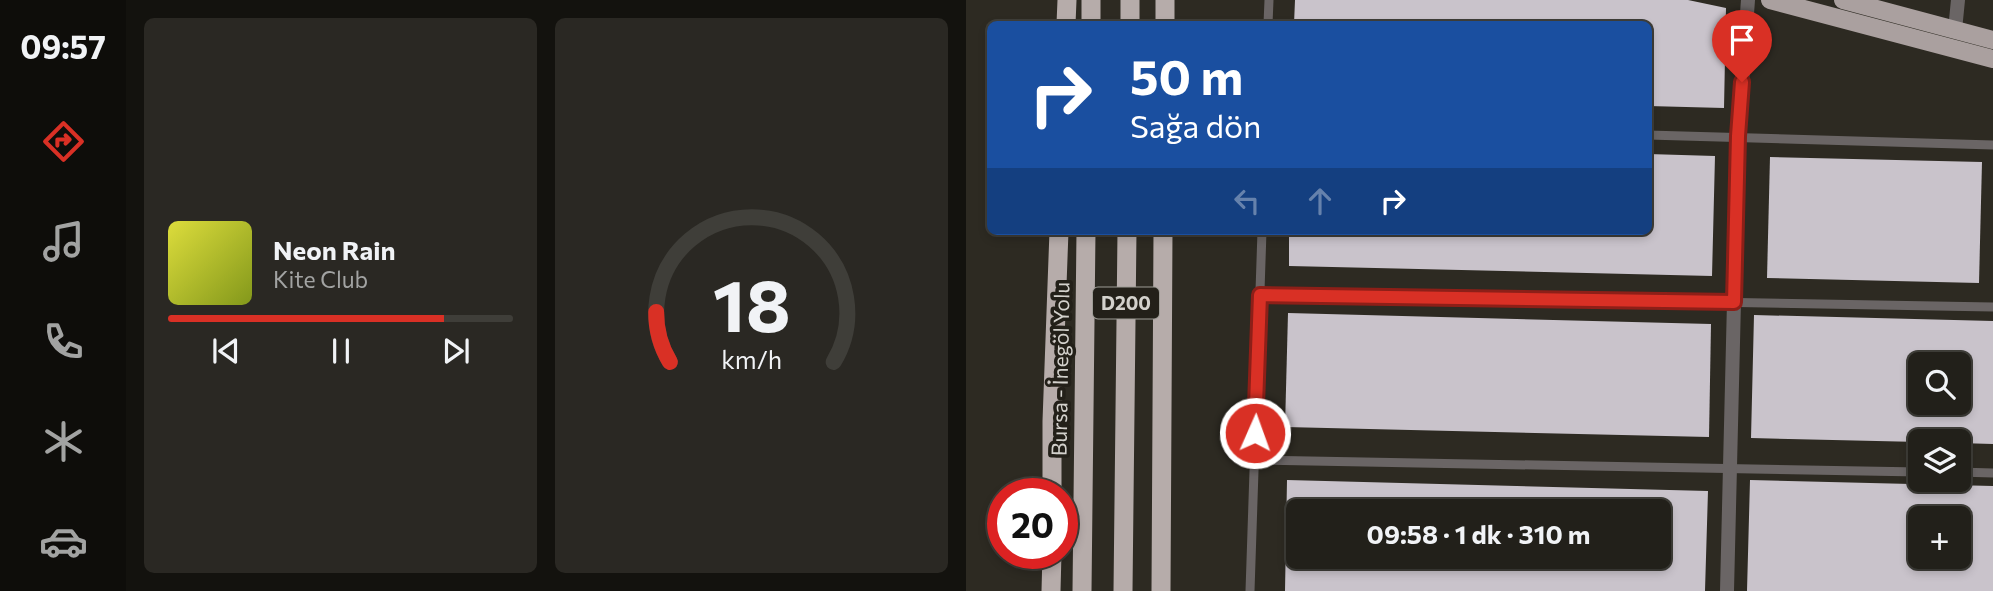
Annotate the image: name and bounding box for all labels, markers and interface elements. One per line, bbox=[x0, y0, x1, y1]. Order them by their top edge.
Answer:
pin bbox=[1712, 10, 1772, 82]
icon: arrive bbox=[1723, 21, 1761, 59]
text: 09:57 bbox=[20, 26, 106, 66]
text: 50 m bbox=[1130, 45, 1243, 105]
icon: right bbox=[1015, 49, 1106, 140]
text: Sağa dön bbox=[1130, 105, 1261, 145]
icon: directions bbox=[39, 117, 88, 166]
icon: left bbox=[1228, 182, 1266, 220]
icon: ahead bbox=[1301, 182, 1339, 220]
icon: right bbox=[1374, 182, 1412, 220]
icon: music bbox=[39, 217, 88, 266]
text: Neon Rain bbox=[273, 234, 396, 265]
text: 18 bbox=[713, 258, 790, 347]
text: Kite Club bbox=[273, 265, 368, 293]
street label: Bursa - İnegöl Yolu bbox=[1045, 282, 1074, 456]
road number: D200 bbox=[1093, 288, 1159, 318]
icon: phone bbox=[39, 317, 88, 366]
icon: previous bbox=[207, 332, 245, 370]
icon: pause bbox=[322, 332, 360, 370]
icon: next bbox=[437, 332, 475, 370]
text: km/h bbox=[721, 343, 782, 373]
map controls bbox=[1908, 352, 1971, 569]
button: search bbox=[1908, 352, 1971, 415]
position arrow bbox=[1218, 396, 1292, 470]
icon: climate bbox=[39, 417, 88, 466]
button: layers bbox=[1908, 429, 1971, 492]
speed limit sign: 20 bbox=[987, 478, 1078, 569]
button: + bbox=[1908, 506, 1971, 569]
icon: car bbox=[39, 517, 88, 566]
text: 09:58 · 1 dk · 310 m bbox=[1367, 518, 1590, 549]

